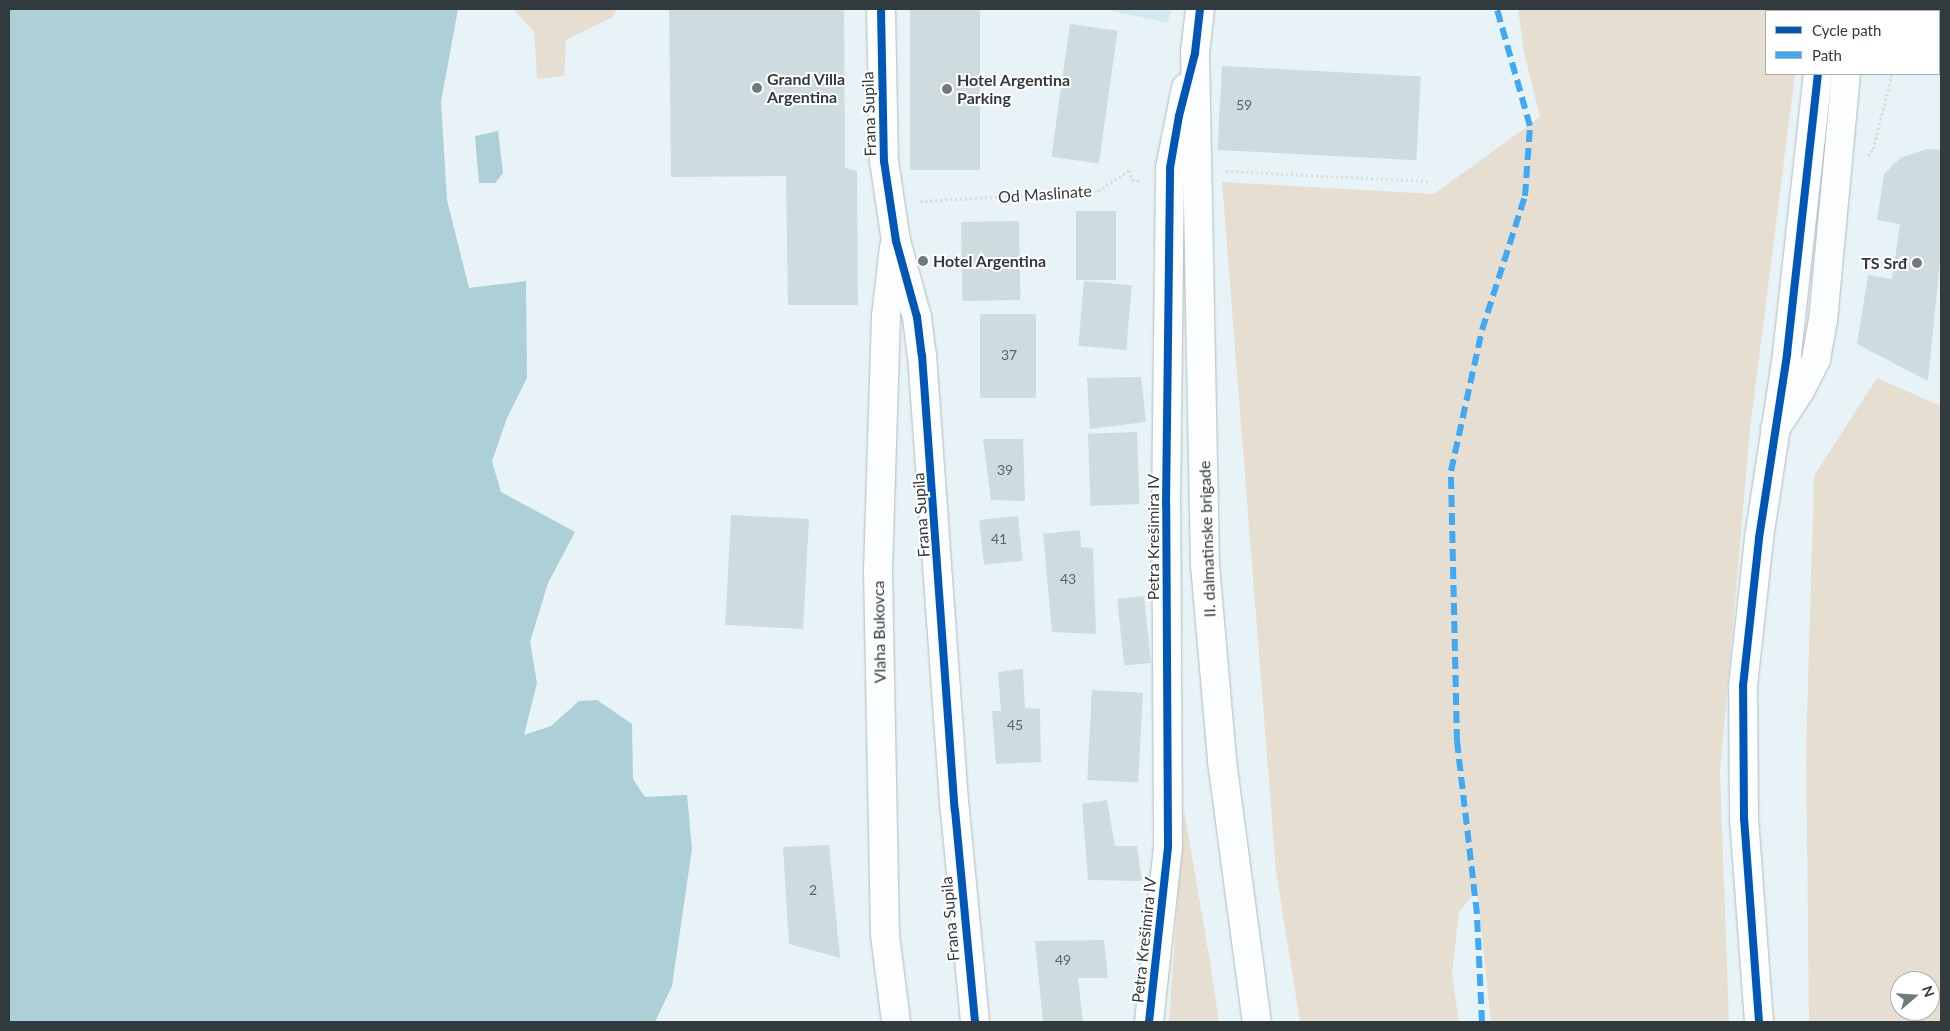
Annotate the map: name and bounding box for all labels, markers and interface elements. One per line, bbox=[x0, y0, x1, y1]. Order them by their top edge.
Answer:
legend bbox=[1765, 10, 1940, 75]
text: Cycle path bbox=[1812, 21, 1881, 39]
text: Path bbox=[1812, 46, 1842, 64]
place label: Grand Villa Argentina bbox=[767, 69, 846, 107]
place label: Hotel Argentina Parking bbox=[957, 70, 1071, 108]
street label: Frana Supila bbox=[858, 71, 880, 157]
marker: Grand Villa Argentina bbox=[751, 82, 763, 94]
marker: Hotel Argentina Parking bbox=[941, 83, 953, 95]
house number: 59 bbox=[1236, 97, 1252, 113]
street label: Od Maslinate bbox=[998, 181, 1092, 207]
place label: Hotel Argentina bbox=[933, 251, 1047, 271]
place label: TS Srđ bbox=[1861, 253, 1907, 273]
marker: Hotel Argentina bbox=[917, 255, 929, 267]
marker: TS Srđ bbox=[1911, 257, 1923, 269]
house number: 37 bbox=[1001, 347, 1017, 363]
street label: II. dalmatinske brigade bbox=[1195, 460, 1219, 618]
house number: 39 bbox=[997, 462, 1013, 478]
street label: Frana Supila bbox=[908, 472, 934, 558]
street label: Petra Krešimira IV bbox=[1143, 474, 1163, 600]
house number: 41 bbox=[991, 531, 1007, 547]
house number: 43 bbox=[1060, 571, 1076, 587]
street label: Vlaha Bukovca bbox=[869, 580, 889, 684]
house number: 45 bbox=[1007, 717, 1023, 733]
street label: Frana Supila bbox=[937, 876, 963, 962]
street label: Petra Krešimira IV bbox=[1128, 876, 1160, 1004]
house number: 2 bbox=[809, 882, 817, 898]
house number: 49 bbox=[1055, 952, 1071, 968]
north arrow bbox=[1890, 971, 1940, 1021]
text: N bbox=[1919, 983, 1939, 999]

